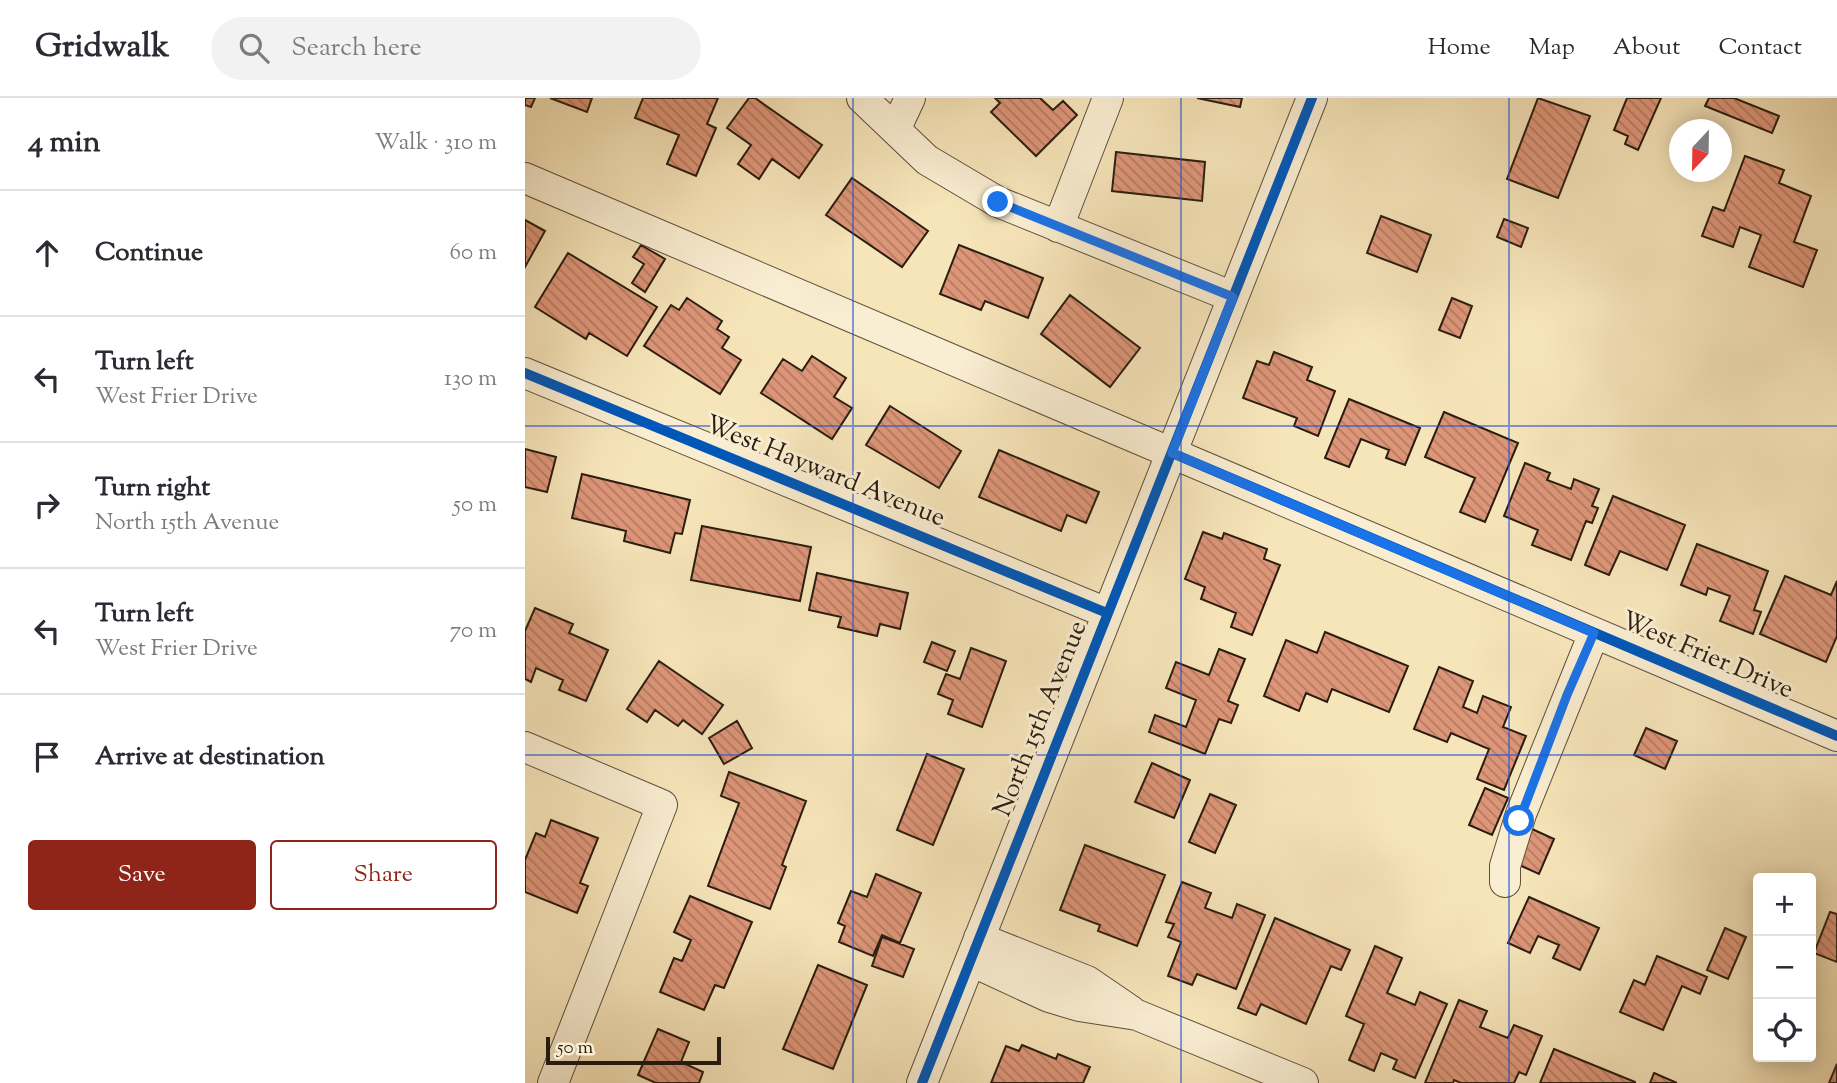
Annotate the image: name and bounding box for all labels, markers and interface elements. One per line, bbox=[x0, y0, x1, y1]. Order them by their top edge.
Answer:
search box bbox=[211, 17, 701, 80]
text: Gridwalk bbox=[35, 24, 169, 72]
icon: search bbox=[235, 29, 273, 67]
text: Search here bbox=[291, 30, 422, 67]
text: Home bbox=[1428, 31, 1491, 65]
text: Map bbox=[1529, 31, 1575, 65]
text: About bbox=[1613, 31, 1680, 65]
text: Contact bbox=[1718, 31, 1802, 65]
north arrow bbox=[1669, 119, 1732, 182]
text: 4 min bbox=[28, 122, 101, 165]
text: Walk · 310 m bbox=[374, 127, 497, 160]
route end bbox=[982, 186, 1013, 217]
icon: ahead bbox=[28, 234, 66, 272]
text: Continue bbox=[95, 235, 203, 272]
text: 60 m bbox=[449, 237, 497, 270]
text: Turn left bbox=[95, 344, 194, 381]
icon: left bbox=[28, 360, 66, 398]
text: 130 m bbox=[444, 363, 497, 396]
text: West Frier Drive bbox=[95, 381, 258, 414]
street label: West Hayward Avenue bbox=[699, 407, 951, 537]
text: Turn right bbox=[95, 470, 210, 507]
icon: right bbox=[28, 486, 66, 524]
text: 50 m bbox=[453, 489, 497, 522]
text: North 15th Avenue bbox=[95, 507, 279, 540]
text: Turn left bbox=[95, 596, 194, 633]
street label: West Frier Drive bbox=[1615, 603, 1799, 709]
icon: left bbox=[28, 612, 66, 650]
text: 70 m bbox=[450, 615, 497, 648]
street label: North 15th Avenue bbox=[985, 615, 1097, 823]
text: West Frier Drive bbox=[95, 633, 258, 666]
icon: arrive bbox=[28, 738, 66, 776]
text: Arrive at destination bbox=[95, 739, 325, 776]
route start bbox=[1503, 805, 1534, 836]
button: Save bbox=[28, 840, 256, 910]
button: Share bbox=[270, 840, 497, 910]
map controls bbox=[1753, 873, 1816, 1062]
button: + bbox=[1753, 873, 1816, 936]
button: − bbox=[1753, 936, 1816, 999]
button: locate bbox=[1753, 999, 1816, 1062]
scale bar bbox=[546, 1034, 721, 1066]
text: 50 m bbox=[557, 1035, 593, 1062]

